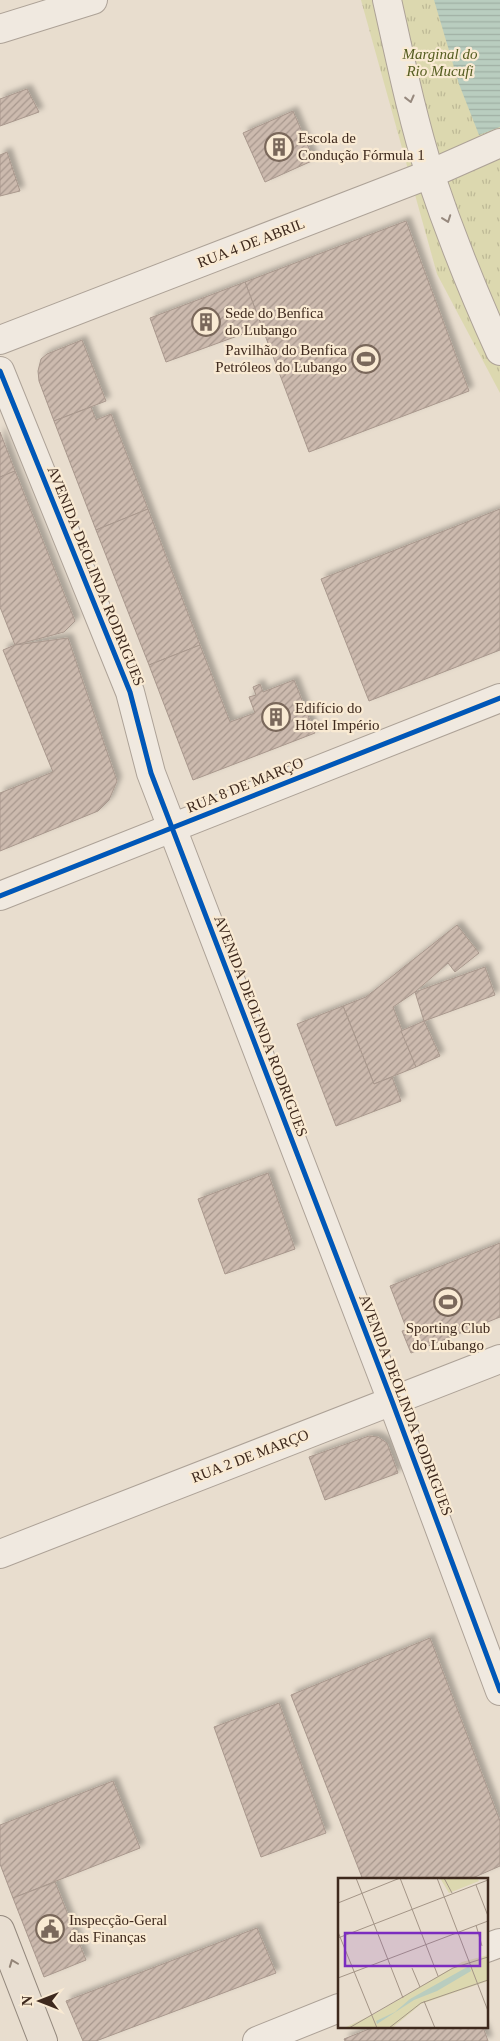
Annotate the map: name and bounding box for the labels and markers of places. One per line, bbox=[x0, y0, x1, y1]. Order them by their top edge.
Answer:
place label: Escola de Condução Fórmula 1 bbox=[298, 130, 425, 163]
building icon: Escola de Condução Fórmula 1 bbox=[264, 132, 294, 162]
place label: Sede do Benfica do Lubango bbox=[225, 305, 324, 338]
building icon: Sede do Benfica do Lubango bbox=[191, 307, 221, 337]
place label: Pavilhão do Benfica Petróleos do Lubango bbox=[215, 342, 347, 375]
sports icon: Pavilhão do Benfica Petróleos do Lubango bbox=[351, 344, 381, 374]
place label: Edifício do Hotel Império bbox=[295, 700, 380, 733]
building icon: Edifício do Hotel Império bbox=[261, 702, 291, 732]
sports icon: Sporting Club do Lubango bbox=[433, 1287, 463, 1317]
place label: Sporting Club do Lubango bbox=[406, 1320, 490, 1353]
place label: Inspecção-Geral das Finanças bbox=[69, 1912, 167, 1945]
public building icon: Inspecção-Geral das Finanças bbox=[35, 1914, 65, 1944]

